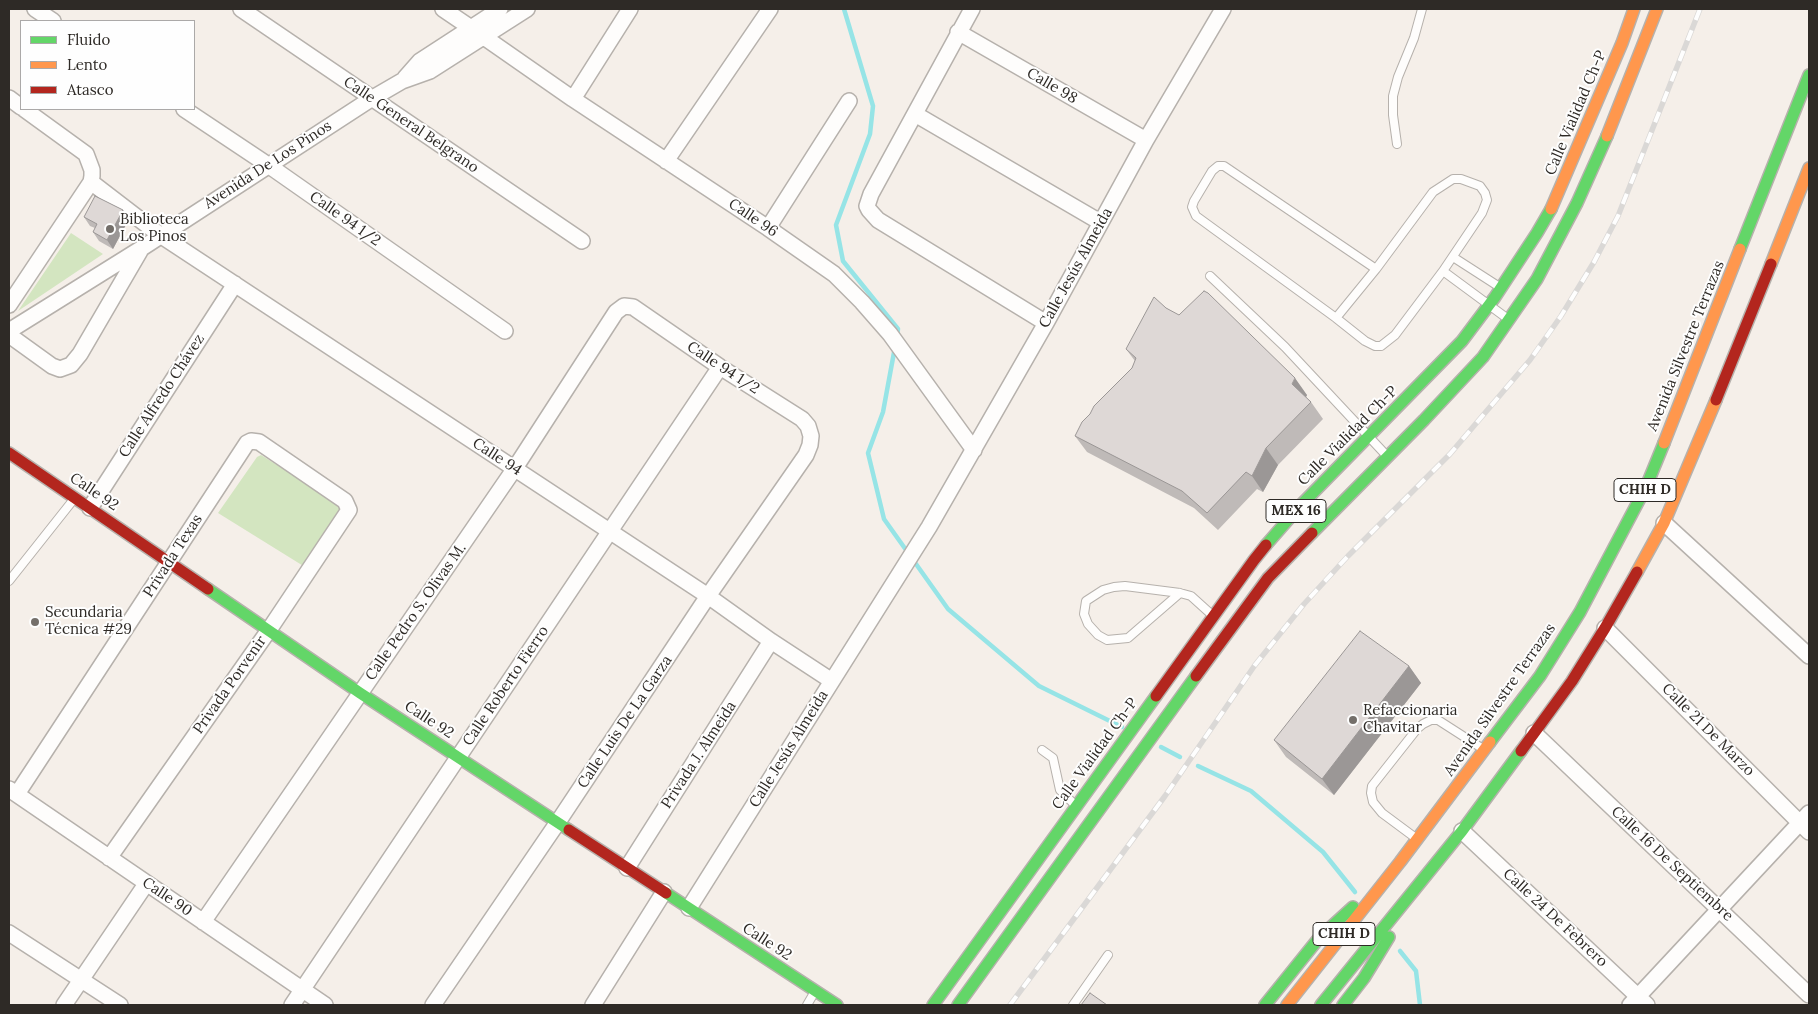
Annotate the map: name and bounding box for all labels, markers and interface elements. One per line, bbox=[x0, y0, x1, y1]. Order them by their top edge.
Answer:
legend bbox=[20, 20, 195, 110]
text: Fluido bbox=[67, 30, 110, 49]
street label: Calle Vialidad Ch-P bbox=[1542, 48, 1610, 178]
text: Lento bbox=[67, 55, 107, 74]
street label: Calle 98 bbox=[1023, 64, 1081, 108]
street label: Calle General Belgrano bbox=[340, 73, 482, 177]
text: Atasco bbox=[67, 80, 113, 99]
street label: Avenida De Los Pinos bbox=[201, 117, 335, 213]
street label: Calle 94 1/2 bbox=[306, 188, 384, 250]
street label: Calle 96 bbox=[725, 195, 781, 241]
street label: Calle Jesús Almeida bbox=[1035, 205, 1117, 331]
place label: Biblioteca Los Pinos bbox=[120, 211, 189, 246]
marker: Biblioteca Los Pinos bbox=[104, 223, 116, 235]
street label: Avenida Silvestre Terrazas bbox=[1644, 258, 1728, 434]
street label: Calle Alfredo Chávez bbox=[115, 331, 209, 461]
street label: Calle 94 1/2 bbox=[683, 338, 763, 398]
street label: Calle Vialidad Ch-P bbox=[1294, 382, 1402, 490]
street label: Calle 94 bbox=[469, 434, 525, 480]
street label: Calle 92 bbox=[66, 469, 122, 515]
road number: CHIH D bbox=[1614, 478, 1676, 502]
road number: MEX 16 bbox=[1266, 500, 1326, 522]
street label: Privada Texas bbox=[140, 511, 206, 601]
street label: Calle Pedro S. Olivas M. bbox=[362, 540, 470, 684]
place label: Secundaria Técnica #29 bbox=[45, 604, 132, 639]
marker: Secundaria Técnica #29 bbox=[29, 616, 41, 628]
street label: Avenida Silvestre Terrazas bbox=[1440, 620, 1560, 780]
street label: Calle Roberto Fierro bbox=[459, 623, 553, 749]
street label: Privada Porvenir bbox=[190, 633, 270, 737]
street label: Calle Luis De La Garza bbox=[574, 652, 676, 792]
street label: Calle 21 De Marzo bbox=[1658, 680, 1758, 780]
street label: Calle Jesús Almeida bbox=[746, 687, 832, 811]
street label: Calle Vialidad Ch-P bbox=[1048, 695, 1142, 813]
street label: Calle 92 bbox=[401, 697, 457, 743]
street label: Privada J. Almeida bbox=[658, 698, 740, 812]
place label: Refaccionaria Chavitar bbox=[1363, 702, 1457, 737]
marker: Refaccionaria Chavitar bbox=[1347, 714, 1359, 726]
street label: Calle 16 De Septiembre bbox=[1607, 803, 1737, 925]
street label: Calle 24 De Febrero bbox=[1499, 865, 1611, 971]
street label: Calle 90 bbox=[139, 874, 195, 920]
street label: Calle 92 bbox=[739, 919, 795, 965]
road number: CHIH D bbox=[1313, 922, 1375, 946]

